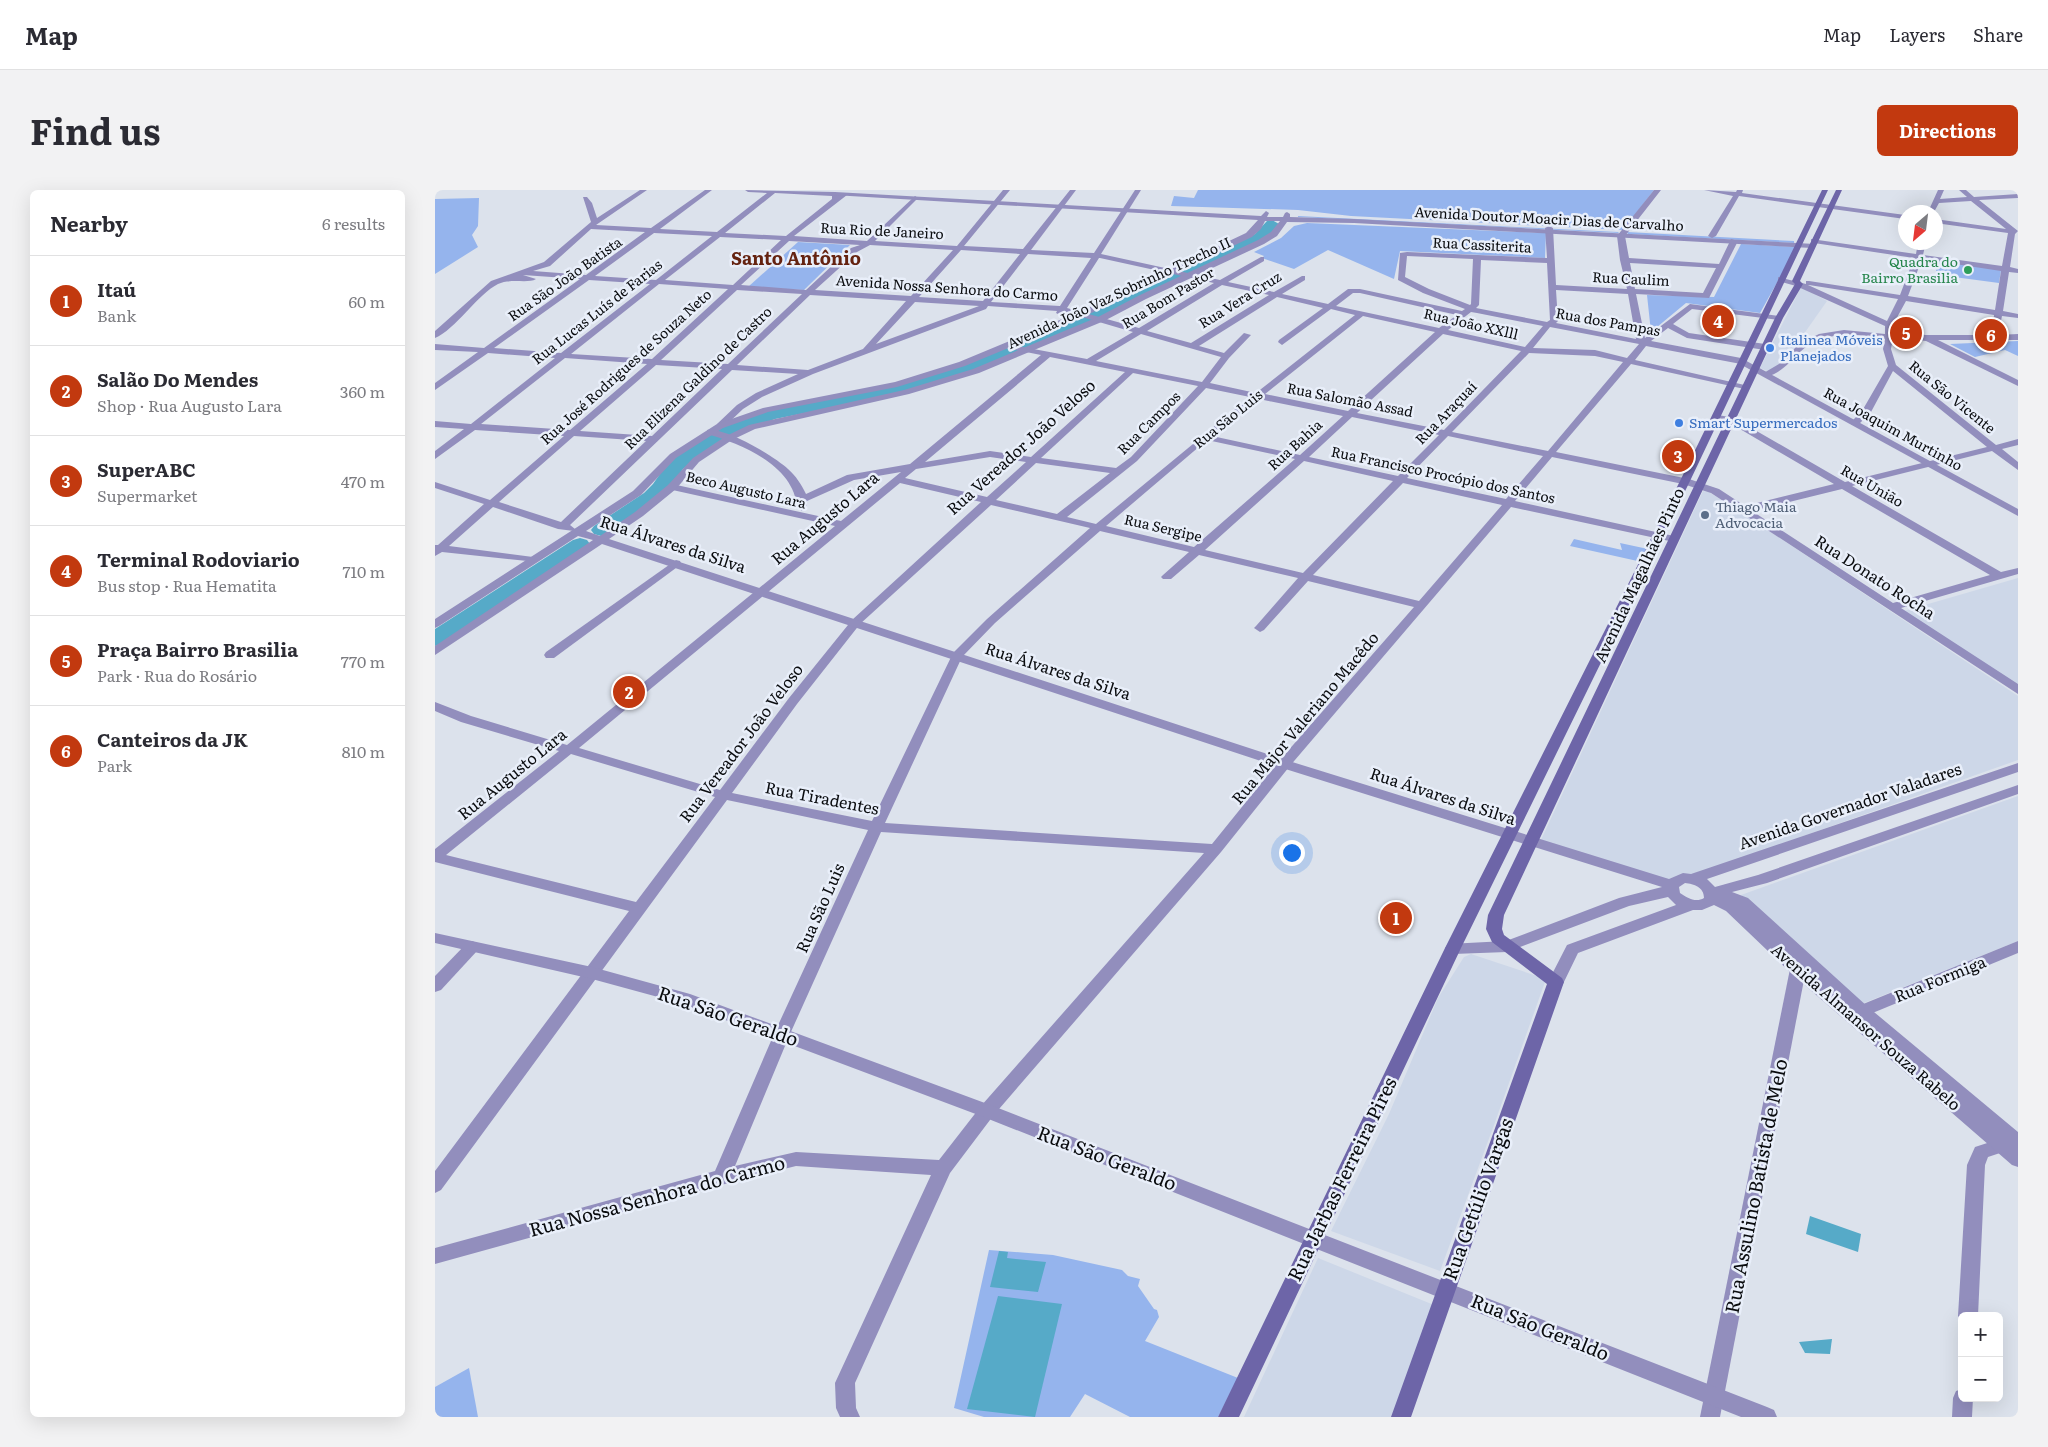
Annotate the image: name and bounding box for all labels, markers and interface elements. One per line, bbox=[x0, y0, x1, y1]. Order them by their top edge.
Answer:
text: Map bbox=[25, 17, 78, 52]
text: Map bbox=[1823, 21, 1861, 48]
text: Layers bbox=[1889, 21, 1945, 48]
text: Share bbox=[1973, 21, 2023, 48]
text: Find us bbox=[30, 104, 160, 156]
button: Directions bbox=[1877, 105, 2018, 156]
street label: Avenida Doutor Moacir Dias de Carvalho bbox=[1414, 201, 1684, 235]
north arrow bbox=[1898, 205, 1943, 250]
text: Nearby bbox=[50, 207, 128, 238]
text: 6 results bbox=[322, 211, 385, 235]
street label: Rua Rio de Janeiro bbox=[820, 217, 944, 243]
street label: Rua São João Batista bbox=[503, 231, 626, 325]
street label: Avenida João Vaz Sobrinho Trecho II bbox=[1003, 231, 1234, 353]
street label: Rua Cassiterita bbox=[1432, 231, 1533, 257]
district label: Santo Antônio bbox=[731, 244, 861, 271]
place label: Quadra do Bairro Brasilia bbox=[1861, 251, 1958, 287]
street label: Rua Lucas Luís de Farias bbox=[527, 254, 666, 368]
street label: Rua Bom Pastor bbox=[1117, 261, 1218, 333]
marker: Quadra do Bairro Brasilia bbox=[1962, 264, 1974, 276]
street label: Rua Vera Cruz bbox=[1194, 266, 1285, 333]
street label: Rua Caulim bbox=[1592, 266, 1671, 290]
street label: Avenida Nossa Senhora do Carmo bbox=[835, 269, 1059, 305]
text: Itaú bbox=[97, 275, 136, 303]
street label: Rua José Rodrigues de Souza Neto bbox=[535, 284, 715, 449]
text: 1 bbox=[63, 289, 69, 313]
text: 60 m bbox=[348, 289, 385, 313]
street label: Rua Elizena Galdino de Castro bbox=[619, 301, 776, 453]
street label: Rua João XXlll bbox=[1422, 302, 1521, 344]
street label: Rua dos Pampas bbox=[1554, 302, 1662, 340]
pin: 4 bbox=[1702, 302, 1734, 340]
text: Bank bbox=[97, 303, 136, 327]
pin: 5 bbox=[1890, 314, 1922, 352]
pin: 6 bbox=[1975, 316, 2007, 354]
place label: Italinea Móveis Planejados bbox=[1780, 329, 1883, 365]
marker: Italinea Móveis Planejados bbox=[1764, 342, 1776, 354]
street label: Rua São Vicente bbox=[1905, 355, 2000, 437]
text: Salão Do Mendes bbox=[97, 365, 258, 393]
street label: Rua Vereador João Veloso bbox=[941, 373, 1100, 520]
street label: Rua Araçuaí bbox=[1410, 376, 1481, 448]
street label: Rua Salomão Assad bbox=[1285, 377, 1415, 421]
text: 2 bbox=[62, 379, 70, 403]
text: 360 m bbox=[340, 379, 385, 403]
street label: Rua Joaquim Murtinho bbox=[1821, 382, 1966, 475]
street label: Rua São Luis bbox=[1188, 384, 1266, 452]
street label: Rua Campos bbox=[1112, 386, 1184, 458]
text: Shop · Rua Augusto Lara bbox=[97, 393, 282, 417]
place label: Smart Supermercados bbox=[1689, 412, 1837, 432]
street label: Rua Bahia bbox=[1263, 414, 1326, 474]
marker: Smart Supermercados bbox=[1673, 417, 1685, 429]
pin: 3 bbox=[1662, 437, 1694, 475]
street label: Rua Francisco Procópio dos Santos bbox=[1329, 440, 1557, 508]
text: SuperABC bbox=[97, 455, 196, 483]
street label: Rua União bbox=[1837, 459, 1908, 511]
street label: Beco Augusto Lara bbox=[684, 465, 809, 513]
street label: Rua Augusto Lara bbox=[765, 465, 884, 570]
text: 3 bbox=[62, 469, 70, 493]
text: 470 m bbox=[341, 469, 385, 493]
text: Supermarket bbox=[97, 483, 197, 507]
street label: Avenida Magalhães Pinto bbox=[1587, 483, 1689, 666]
place label: Thiago Maia Advocacia bbox=[1715, 496, 1797, 532]
street label: Rua Álvares da Silva bbox=[597, 508, 750, 578]
street label: Rua Sergipe bbox=[1122, 508, 1204, 546]
marker: Thiago Maia Advocacia bbox=[1699, 509, 1711, 521]
street label: Rua Donato Rocha bbox=[1810, 528, 1941, 624]
text: Terminal Rodoviario bbox=[97, 545, 300, 573]
text: 4 bbox=[61, 559, 71, 583]
text: 710 m bbox=[342, 559, 385, 583]
text: Bus stop · Rua Hematita bbox=[97, 573, 277, 597]
street label: Rua Major Valeriano Macêdo bbox=[1225, 626, 1384, 809]
text: Praça Bairro Brasilia bbox=[97, 635, 298, 663]
street label: Rua Álvares da Silva bbox=[982, 635, 1135, 705]
text: 5 bbox=[62, 649, 70, 673]
text: 770 m bbox=[341, 649, 385, 673]
street label: Rua Vereador João Veloso bbox=[673, 658, 808, 827]
text: Park · Rua do Rosário bbox=[97, 663, 257, 687]
pin: 2 bbox=[613, 673, 645, 711]
street label: Rua Augusto Lara bbox=[452, 721, 571, 825]
text: Canteiros da JK bbox=[97, 725, 248, 753]
text: 6 bbox=[61, 739, 71, 763]
text: 810 m bbox=[342, 739, 385, 763]
text: Park bbox=[97, 753, 132, 777]
street label: Avenida Governador Valadares bbox=[1735, 756, 1964, 854]
street label: Rua Álvares da Silva bbox=[1367, 760, 1520, 830]
street label: Rua Tiradentes bbox=[763, 774, 881, 820]
your location bbox=[1279, 840, 1305, 866]
street label: Rua São Luis bbox=[789, 859, 850, 956]
pin: 1 bbox=[1380, 899, 1412, 937]
street label: Avenida Almansor Souza Rabelo bbox=[1767, 937, 1967, 1115]
street label: Rua Formiga bbox=[1890, 949, 1989, 1007]
street label: Rua São Geraldo bbox=[654, 978, 802, 1052]
street label: Rua Assulino Batista de Melo bbox=[1717, 1056, 1793, 1316]
street label: Rua Jarbas Ferreira Pires bbox=[1279, 1071, 1403, 1285]
street label: Rua Getúlio Vargas bbox=[1435, 1113, 1520, 1284]
street label: Rua São Geraldo bbox=[1034, 1118, 1181, 1197]
street label: Rua Nossa Senhora do Carmo bbox=[526, 1147, 788, 1243]
street label: Rua São Geraldo bbox=[1467, 1286, 1614, 1367]
map controls bbox=[1958, 1312, 2003, 1402]
button: + bbox=[1958, 1312, 2003, 1357]
button: − bbox=[1958, 1357, 2003, 1402]

